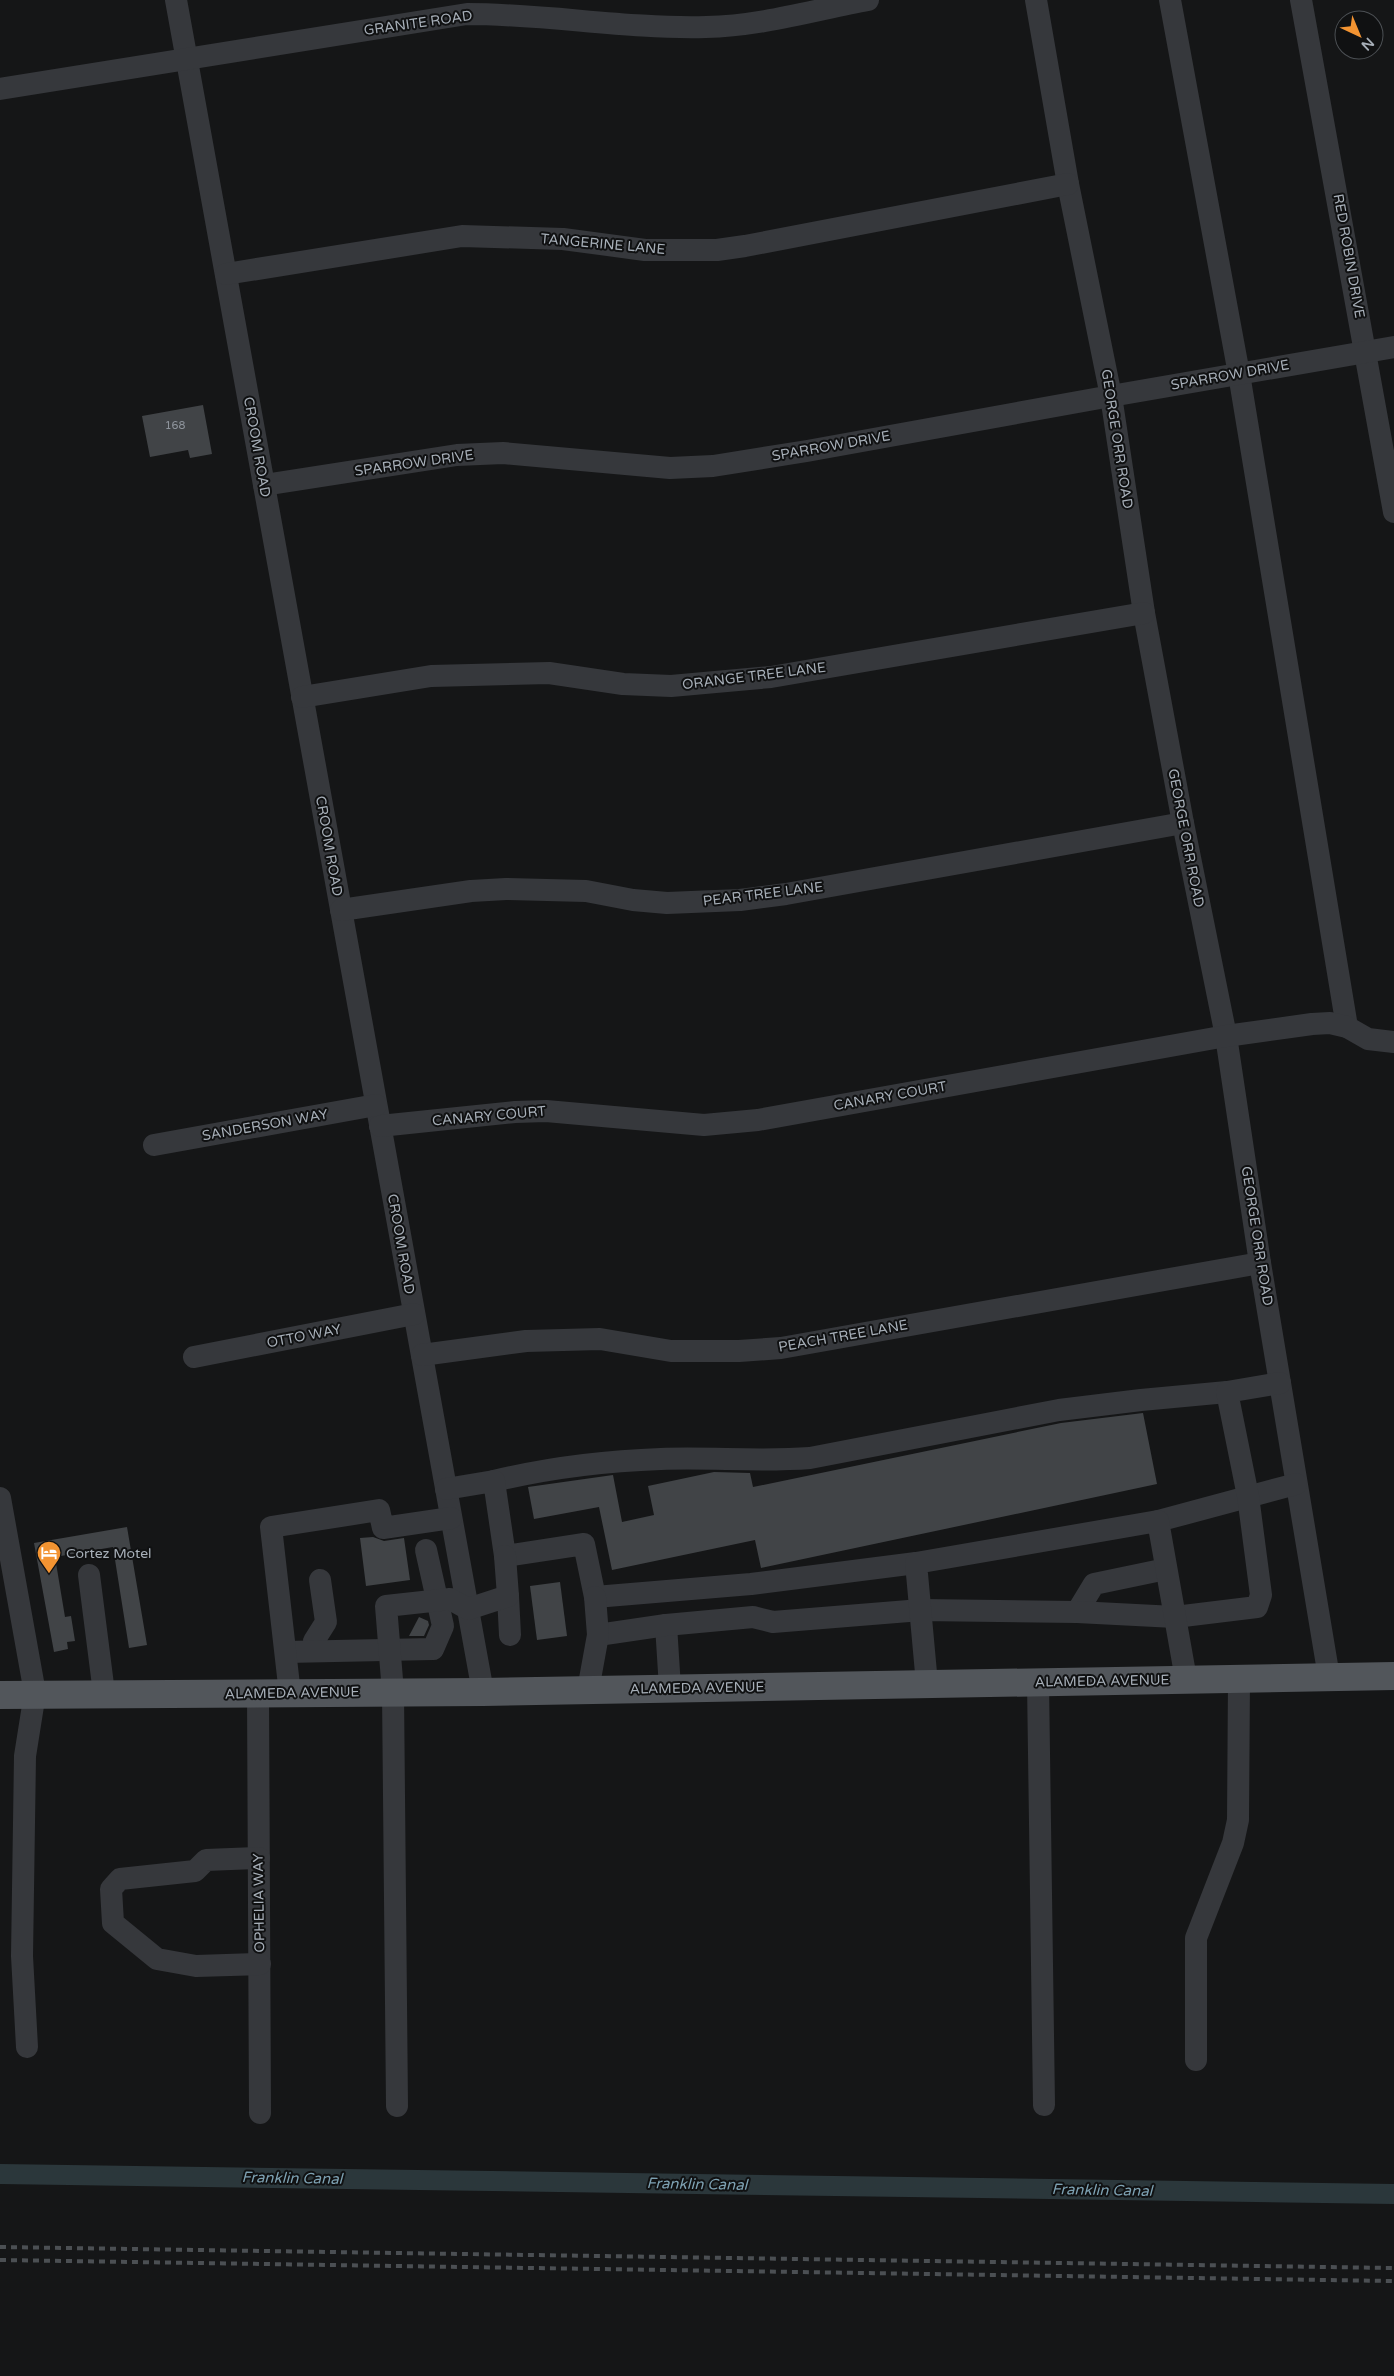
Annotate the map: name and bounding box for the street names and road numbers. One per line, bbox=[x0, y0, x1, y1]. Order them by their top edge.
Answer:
street label: GRANITE ROAD bbox=[363, 7, 473, 39]
street label: RED ROBIN DRIVE bbox=[1330, 192, 1368, 320]
street label: TANGERINE LANE bbox=[540, 230, 666, 258]
street label: SPARROW DRIVE bbox=[1169, 356, 1291, 394]
street label: GEORGE ORR ROAD bbox=[1098, 368, 1136, 510]
street label: CROOM ROAD bbox=[240, 395, 274, 499]
street label: SPARROW DRIVE bbox=[770, 427, 892, 465]
street label: SPARROW DRIVE bbox=[353, 446, 475, 480]
street label: ORANGE TREE LANE bbox=[681, 659, 827, 693]
street label: GEORGE ORR ROAD bbox=[1164, 767, 1208, 909]
street label: CROOM ROAD bbox=[312, 794, 346, 898]
street label: PEAR TREE LANE bbox=[702, 878, 824, 910]
street label: CANARY COURT bbox=[832, 1078, 948, 1114]
street label: CANARY COURT bbox=[431, 1103, 547, 1129]
street label: SANDERSON WAY bbox=[201, 1106, 329, 1144]
street label: GEORGE ORR ROAD bbox=[1238, 1165, 1276, 1307]
street label: CROOM ROAD bbox=[384, 1192, 418, 1296]
street label: PEACH TREE LANE bbox=[777, 1316, 909, 1356]
street label: OTTO WAY bbox=[265, 1320, 343, 1352]
street label: ALAMEDA AVENUE bbox=[1034, 1671, 1170, 1691]
street label: ALAMEDA AVENUE bbox=[629, 1678, 765, 1698]
street label: ALAMEDA AVENUE bbox=[224, 1683, 360, 1703]
street label: OPHELIA WAY bbox=[250, 1853, 268, 1953]

